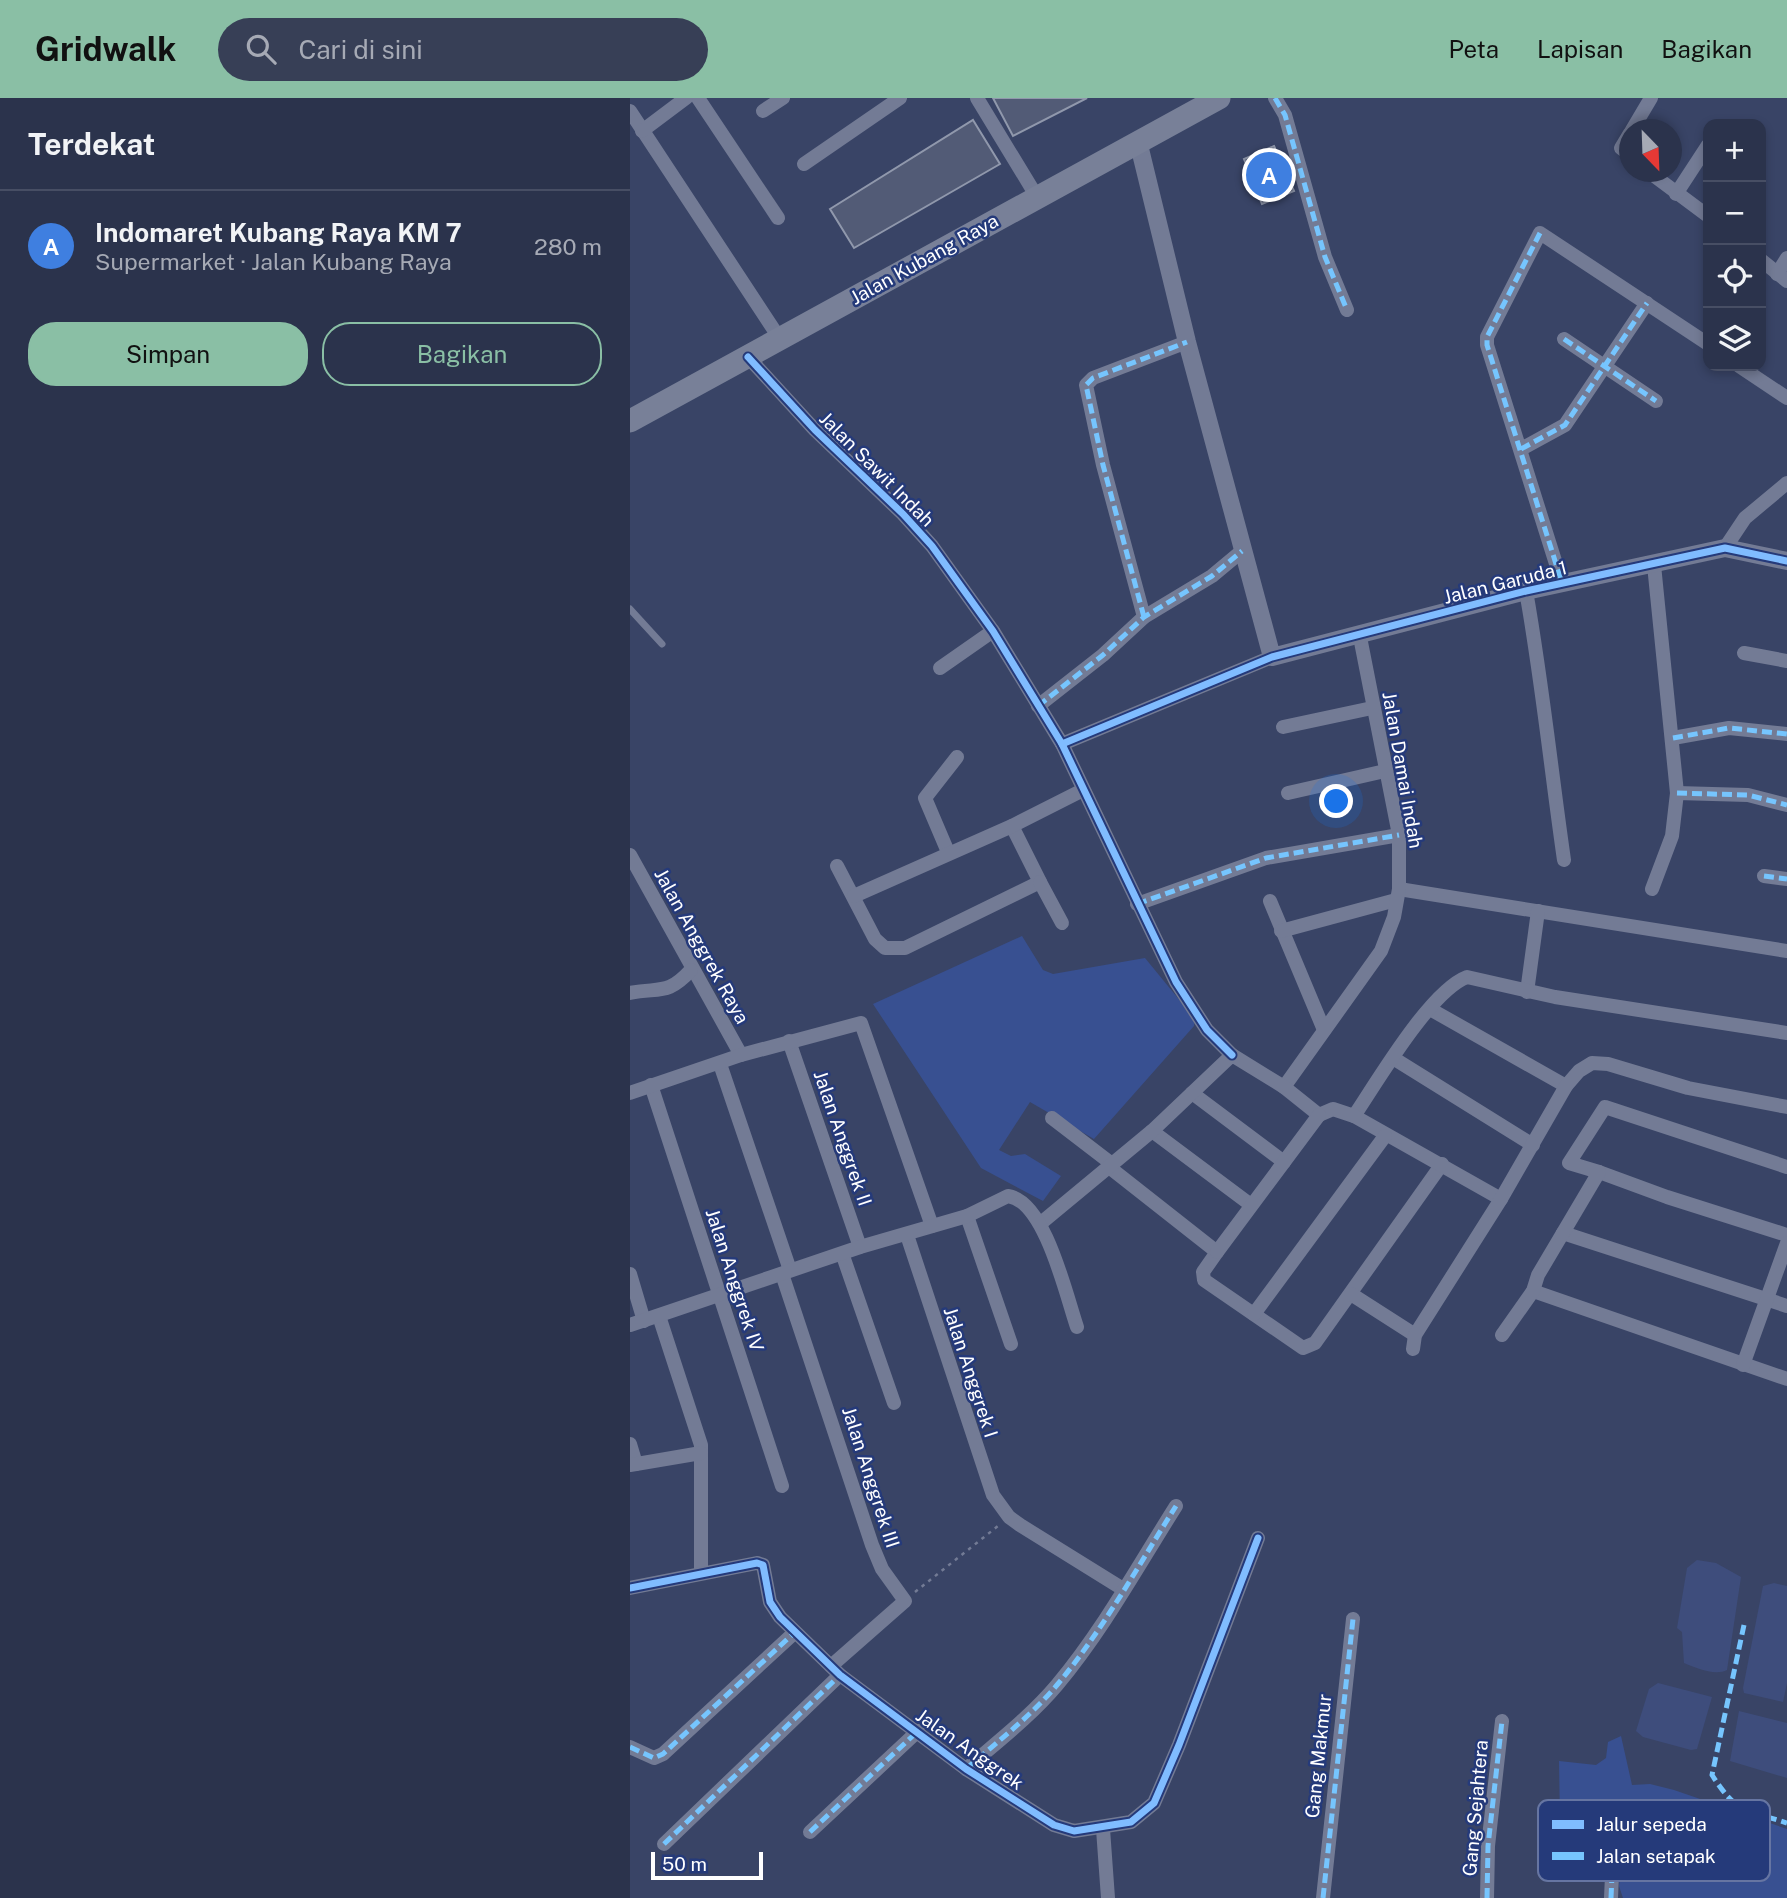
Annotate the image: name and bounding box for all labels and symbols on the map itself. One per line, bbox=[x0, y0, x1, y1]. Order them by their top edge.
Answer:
north arrow bbox=[1619, 119, 1682, 182]
pin: A bbox=[1246, 149, 1292, 201]
street label: Jalan Kubang Raya bbox=[846, 209, 1002, 309]
street label: Jalan Sawit Indah bbox=[815, 407, 939, 531]
street label: Jalan Garuda 1 bbox=[1441, 556, 1569, 608]
street label: Jalan Damai Indah bbox=[1378, 690, 1428, 850]
your location bbox=[1319, 784, 1353, 818]
street label: Jalan Anggrek Raya bbox=[650, 865, 754, 1027]
street label: Jalan Anggrek II bbox=[810, 1067, 876, 1209]
street label: Jalan Anggrek IV bbox=[702, 1206, 769, 1354]
street label: Jalan Anggrek I bbox=[939, 1304, 1003, 1440]
street label: Jalan Anggrek III bbox=[838, 1404, 904, 1550]
street label: Gang Makmur bbox=[1301, 1693, 1335, 1819]
street label: Jalan Anggrek bbox=[912, 1704, 1028, 1794]
street label: Gang Sejahtera bbox=[1458, 1739, 1492, 1877]
legend bbox=[1538, 1800, 1770, 1881]
text: Jalur sepeda bbox=[1596, 1813, 1707, 1835]
text: Jalan setapak bbox=[1596, 1845, 1716, 1867]
scale bar bbox=[651, 1849, 763, 1881]

